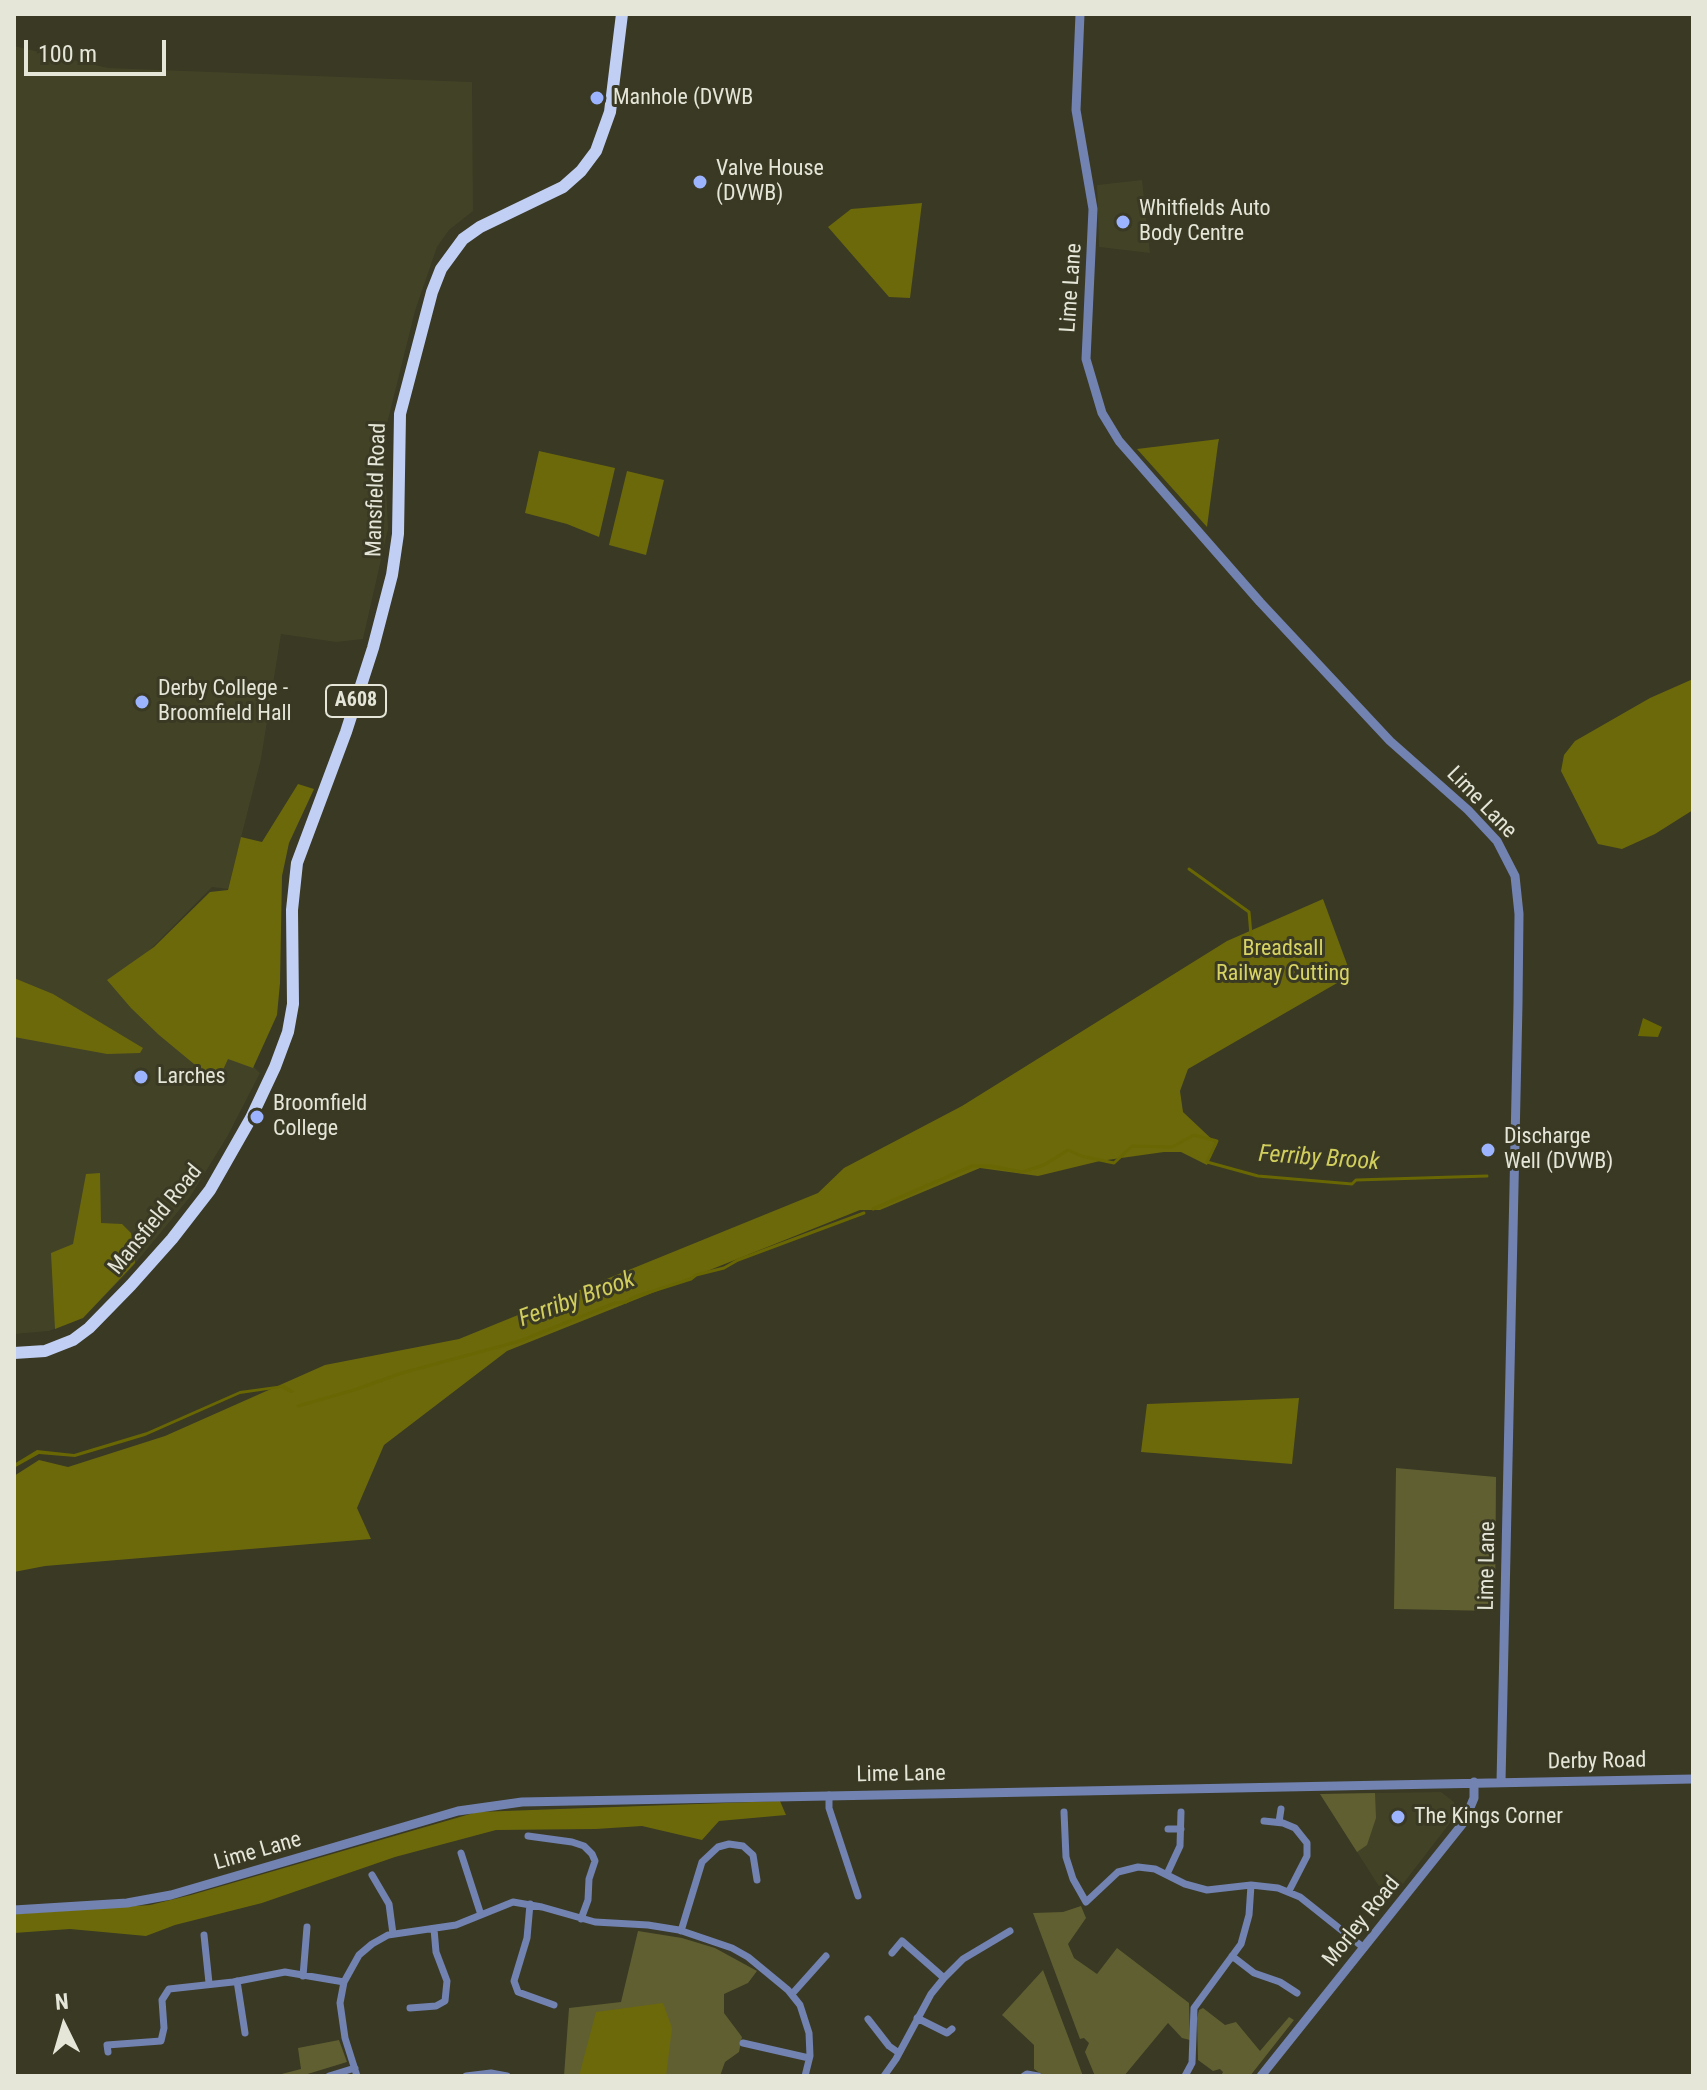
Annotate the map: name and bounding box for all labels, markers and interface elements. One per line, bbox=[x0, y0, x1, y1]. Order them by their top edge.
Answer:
scale bar bbox=[28, 24, 170, 74]
text: 100 m bbox=[38, 40, 97, 68]
place label: Manhole (DVWB bbox=[613, 85, 753, 111]
marker: Manhole (DVWB bbox=[588, 89, 606, 107]
place label: Valve House (DVWB) bbox=[716, 156, 824, 208]
marker: Valve House (DVWB) bbox=[691, 173, 709, 191]
place label: Whitfields Auto Body Centre bbox=[1139, 196, 1271, 248]
marker: Whitfields Auto Body Centre bbox=[1114, 213, 1132, 231]
street label: Lime Lane bbox=[1056, 242, 1088, 334]
street label: Mansfield Road bbox=[361, 423, 393, 557]
place label: Derby College - Broomfield Hall bbox=[158, 676, 292, 728]
road number: A608 bbox=[326, 685, 386, 717]
marker: Derby College - Broomfield Hall bbox=[133, 693, 151, 711]
street label: Lime Lane bbox=[1440, 762, 1522, 844]
park label: Breadsall Railway Cutting bbox=[1216, 936, 1350, 988]
place label: Larches bbox=[157, 1064, 226, 1090]
marker: Larches bbox=[132, 1068, 150, 1086]
place label: Broomfield College bbox=[273, 1091, 367, 1142]
marker: Broomfield College bbox=[248, 1108, 266, 1126]
place label: Discharge Well (DVWB) bbox=[1504, 1124, 1613, 1176]
water label: Ferriby Brook bbox=[1257, 1140, 1381, 1178]
marker: Discharge Well (DVWB) bbox=[1479, 1141, 1497, 1159]
street label: Mansfield Road bbox=[104, 1160, 208, 1280]
water label: Ferriby Brook bbox=[515, 1266, 639, 1334]
street label: Lime Lane bbox=[1474, 1521, 1502, 1611]
street label: Derby Road bbox=[1547, 1748, 1647, 1776]
street label: Lime Lane bbox=[856, 1761, 946, 1789]
place label: The Kings Corner bbox=[1414, 1804, 1563, 1830]
marker: The Kings Corner bbox=[1389, 1808, 1407, 1826]
street label: Lime Lane bbox=[211, 1827, 305, 1877]
street label: Morley Road bbox=[1318, 1872, 1406, 1972]
north arrow bbox=[24, 1986, 104, 2066]
text: N bbox=[54, 1989, 70, 2015]

